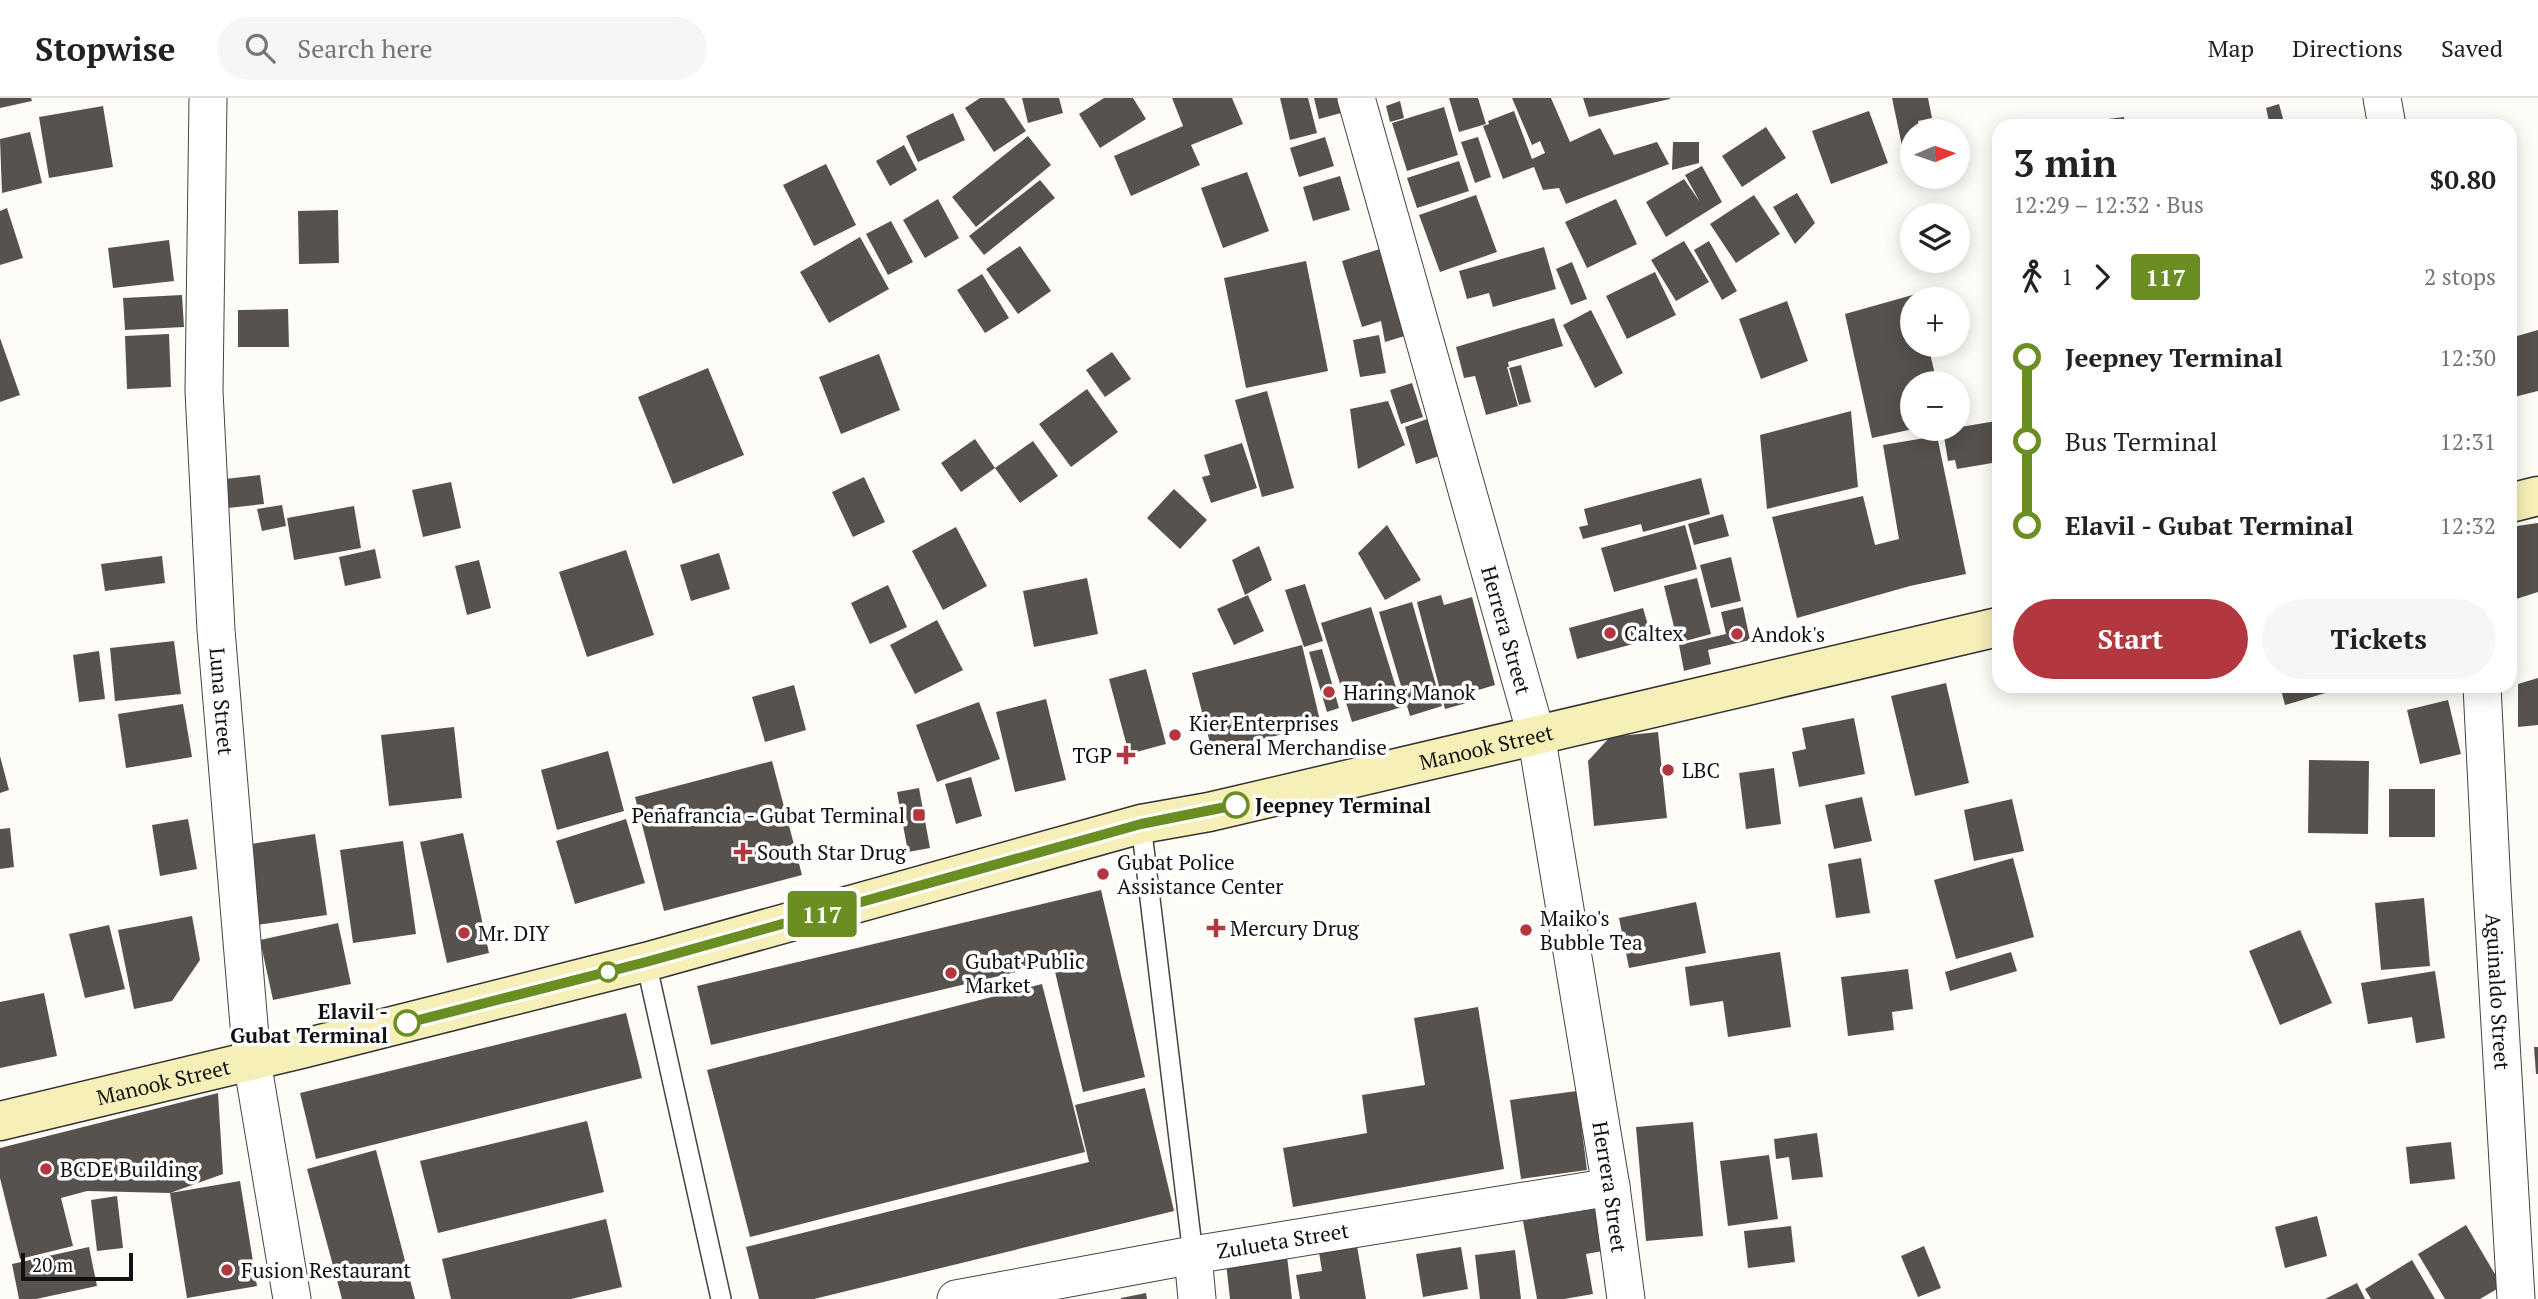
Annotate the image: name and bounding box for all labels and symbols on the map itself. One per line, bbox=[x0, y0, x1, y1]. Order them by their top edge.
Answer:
north arrow bbox=[1900, 119, 1970, 189]
street label: Herrera Street bbox=[1475, 563, 1538, 698]
place label: Caltex bbox=[1624, 619, 1683, 647]
place label: Andok's bbox=[1751, 620, 1825, 648]
marker: Caltex bbox=[1602, 625, 1618, 641]
marker: Andok's bbox=[1729, 626, 1745, 642]
street label: Luna Street bbox=[204, 646, 240, 757]
place label: Haring Manok bbox=[1343, 678, 1476, 706]
marker: Haring Manok bbox=[1321, 684, 1337, 700]
place label: Kier Enterprises General Merchandise bbox=[1189, 709, 1387, 761]
street label: Manook Street bbox=[1417, 718, 1556, 776]
marker: Kier Enterprises General Merchandise bbox=[1167, 727, 1183, 743]
place label: TGP bbox=[1073, 741, 1112, 769]
marker: TGP bbox=[1118, 747, 1134, 763]
place label: LBC bbox=[1682, 756, 1720, 784]
marker: LBC bbox=[1660, 762, 1676, 778]
place label: Jeepney Terminal bbox=[1255, 791, 1431, 819]
marker: Jeepney Terminal bbox=[1223, 792, 1249, 818]
place label: Peñafrancia - Gubat Terminal bbox=[631, 801, 905, 829]
marker: Peñafrancia - Gubat Terminal bbox=[911, 807, 927, 823]
place label: South Star Drug bbox=[757, 838, 907, 866]
marker: South Star Drug bbox=[735, 844, 751, 860]
place label: Gubat Police Assistance Center bbox=[1117, 848, 1283, 900]
marker: Gubat Police Assistance Center bbox=[1095, 866, 1111, 882]
line badge: 117 bbox=[782, 891, 862, 937]
place label: Maiko's Bubble Tea bbox=[1540, 904, 1643, 956]
street label: Aguinaldo Street bbox=[2479, 912, 2517, 1071]
place label: Mercury Drug bbox=[1230, 914, 1360, 942]
place label: Mr. DIY bbox=[478, 919, 550, 947]
marker: Mercury Drug bbox=[1208, 920, 1224, 936]
marker: Maiko's Bubble Tea bbox=[1518, 922, 1534, 938]
marker: Mr. DIY bbox=[456, 925, 472, 941]
place label: Gubat Public Market bbox=[965, 947, 1085, 999]
unlabelled marker bbox=[598, 962, 618, 982]
marker: Gubat Public Market bbox=[943, 965, 959, 981]
place label: Elavil - Gubat Terminal bbox=[230, 997, 388, 1049]
marker: Elavil - Gubat Terminal bbox=[394, 1010, 420, 1036]
street label: Manook Street bbox=[94, 1052, 233, 1111]
street label: Herrera Street bbox=[1586, 1119, 1634, 1255]
place label: BCDE Building bbox=[60, 1155, 199, 1183]
marker: BCDE Building bbox=[38, 1161, 54, 1177]
street label: Zulueta Street bbox=[1215, 1216, 1351, 1265]
scale bar bbox=[21, 1250, 133, 1282]
place label: Fusion Restaurant bbox=[241, 1256, 411, 1284]
marker: Fusion Restaurant bbox=[219, 1262, 235, 1278]

